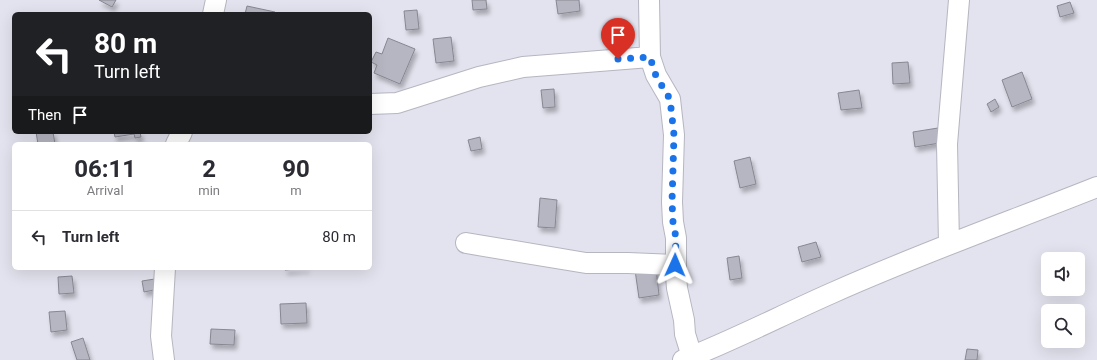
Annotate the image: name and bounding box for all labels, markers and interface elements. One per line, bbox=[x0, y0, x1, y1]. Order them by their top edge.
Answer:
pin bbox=[601, 18, 635, 59]
icon: arrive bbox=[607, 24, 629, 46]
text: 80 m bbox=[94, 27, 157, 60]
icon: left bbox=[28, 28, 80, 80]
text: Turn left bbox=[94, 61, 160, 82]
icon: arrive bbox=[69, 104, 91, 126]
text: Then bbox=[28, 106, 61, 124]
text: 06:11 bbox=[74, 155, 136, 183]
text: 2 bbox=[202, 155, 216, 183]
text: 90 bbox=[282, 155, 310, 183]
text: Arrival bbox=[87, 183, 124, 198]
text: min bbox=[198, 183, 220, 198]
text: m bbox=[290, 183, 302, 198]
icon: left bbox=[28, 226, 50, 248]
text: Turn left bbox=[62, 228, 119, 246]
text: 80 m bbox=[322, 228, 356, 246]
position arrow bbox=[654, 244, 696, 286]
map controls bbox=[1041, 252, 1085, 348]
button: sound bbox=[1041, 252, 1085, 296]
button: search bbox=[1041, 304, 1085, 348]

